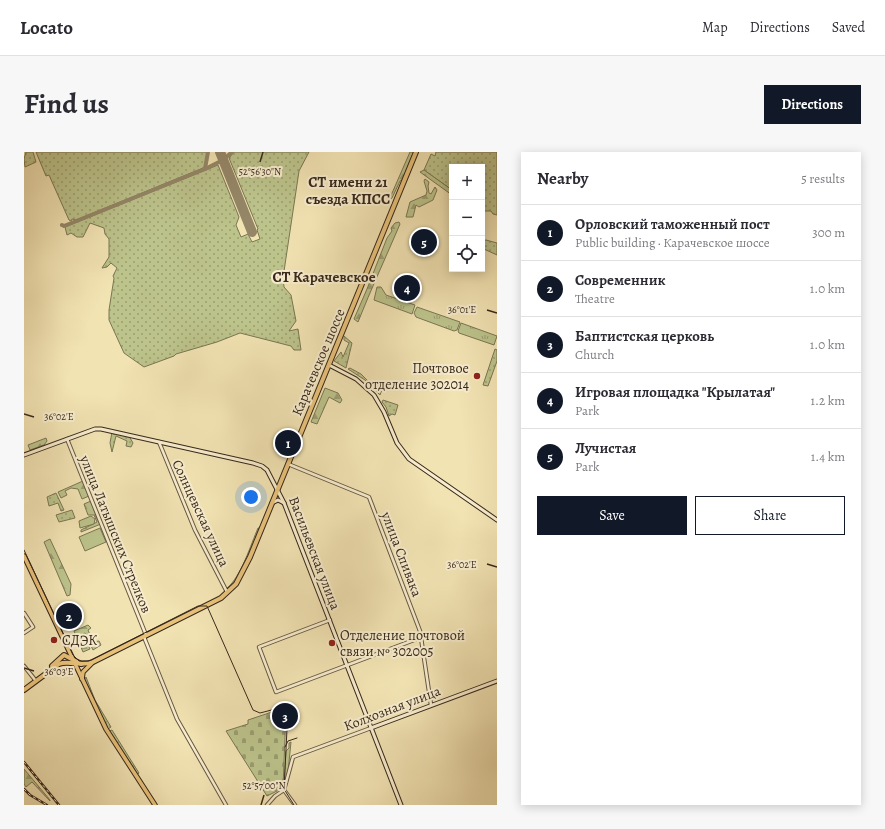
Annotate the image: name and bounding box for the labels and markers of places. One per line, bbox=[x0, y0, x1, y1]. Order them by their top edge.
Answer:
pin: 5 bbox=[411, 227, 437, 257]
pin: 4 bbox=[394, 273, 420, 303]
place label: Почтовое отделение 302014 bbox=[365, 359, 469, 394]
marker: Почтовое отделение 302014 bbox=[472, 371, 482, 381]
pin: 1 bbox=[275, 428, 301, 458]
pin: 2 bbox=[56, 601, 82, 631]
place label: Отделение почтовой связи № 302005 bbox=[340, 626, 465, 661]
place label: СДЭК bbox=[62, 631, 97, 650]
marker: СДЭК bbox=[49, 635, 59, 645]
marker: Отделение почтовой связи № 302005 bbox=[327, 638, 337, 648]
pin: 3 bbox=[272, 701, 298, 731]

